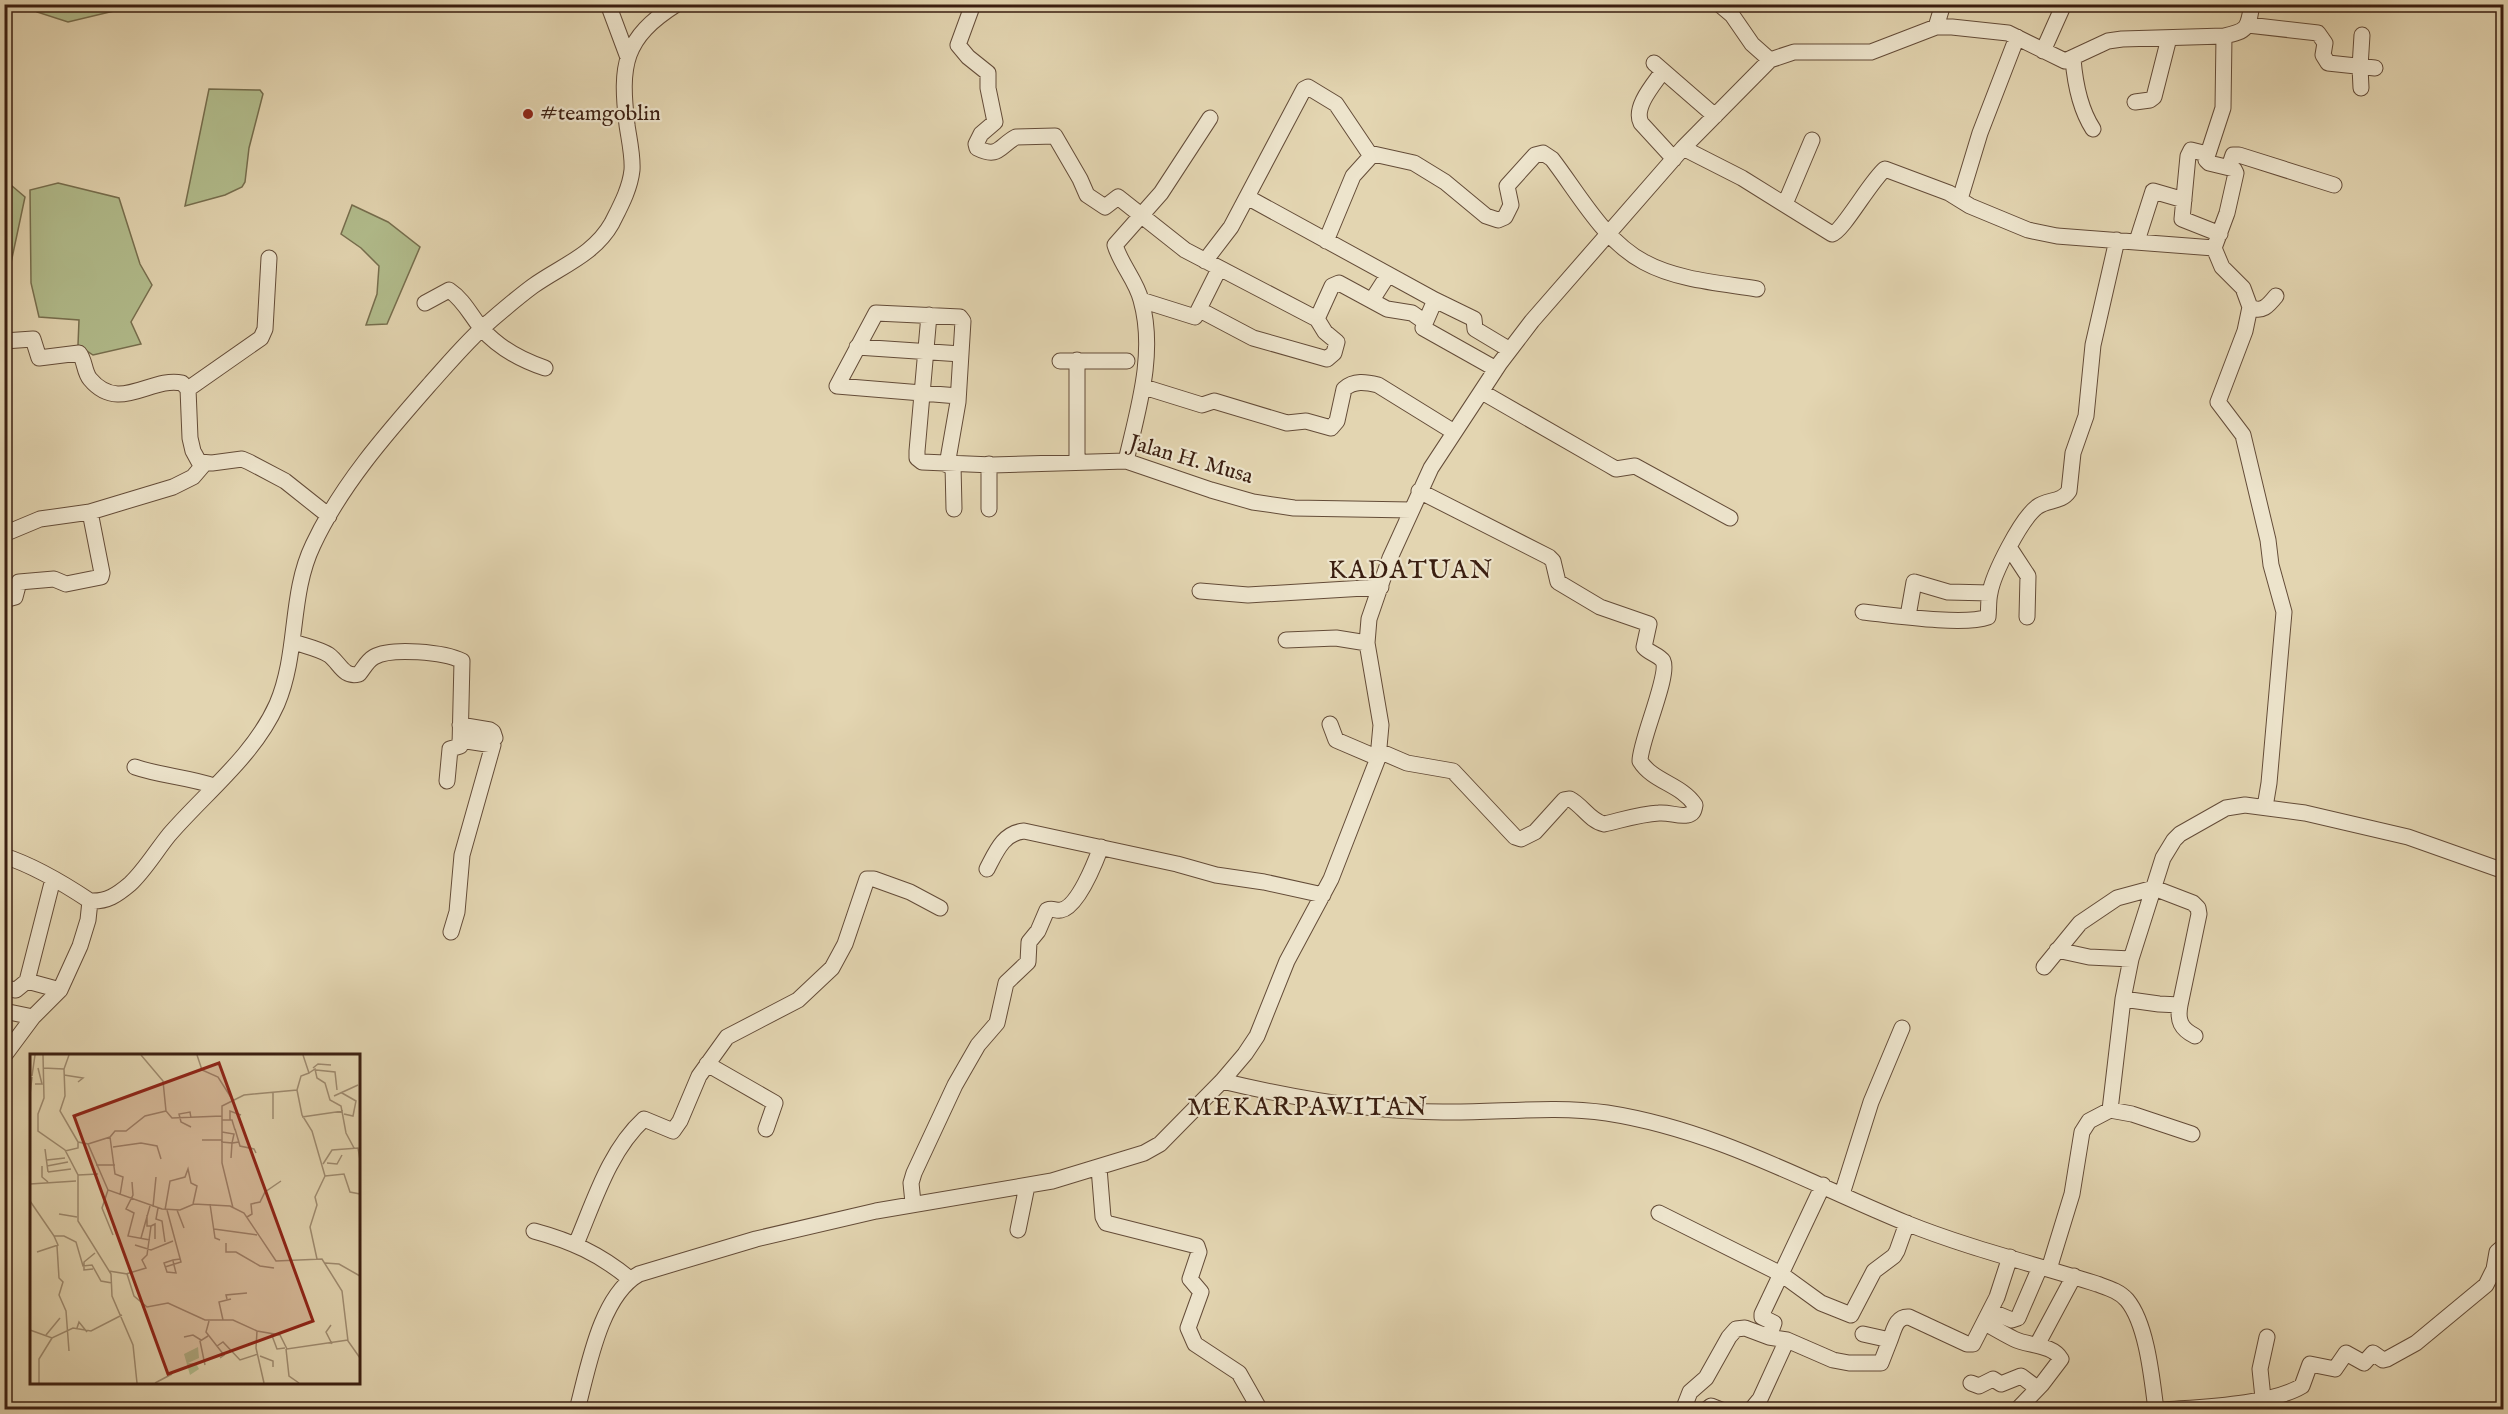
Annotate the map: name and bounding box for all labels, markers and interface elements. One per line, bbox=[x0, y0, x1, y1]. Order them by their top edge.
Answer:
place label: #teamgoblin bbox=[540, 100, 661, 128]
marker: #teamgoblin bbox=[521, 107, 535, 121]
street label: Jalan H. Musa bbox=[1123, 428, 1257, 491]
district label: KADATUAN bbox=[1328, 554, 1494, 587]
inset map bbox=[30, 1054, 360, 1384]
district label: MEKARPAWITAN bbox=[1187, 1091, 1429, 1124]

